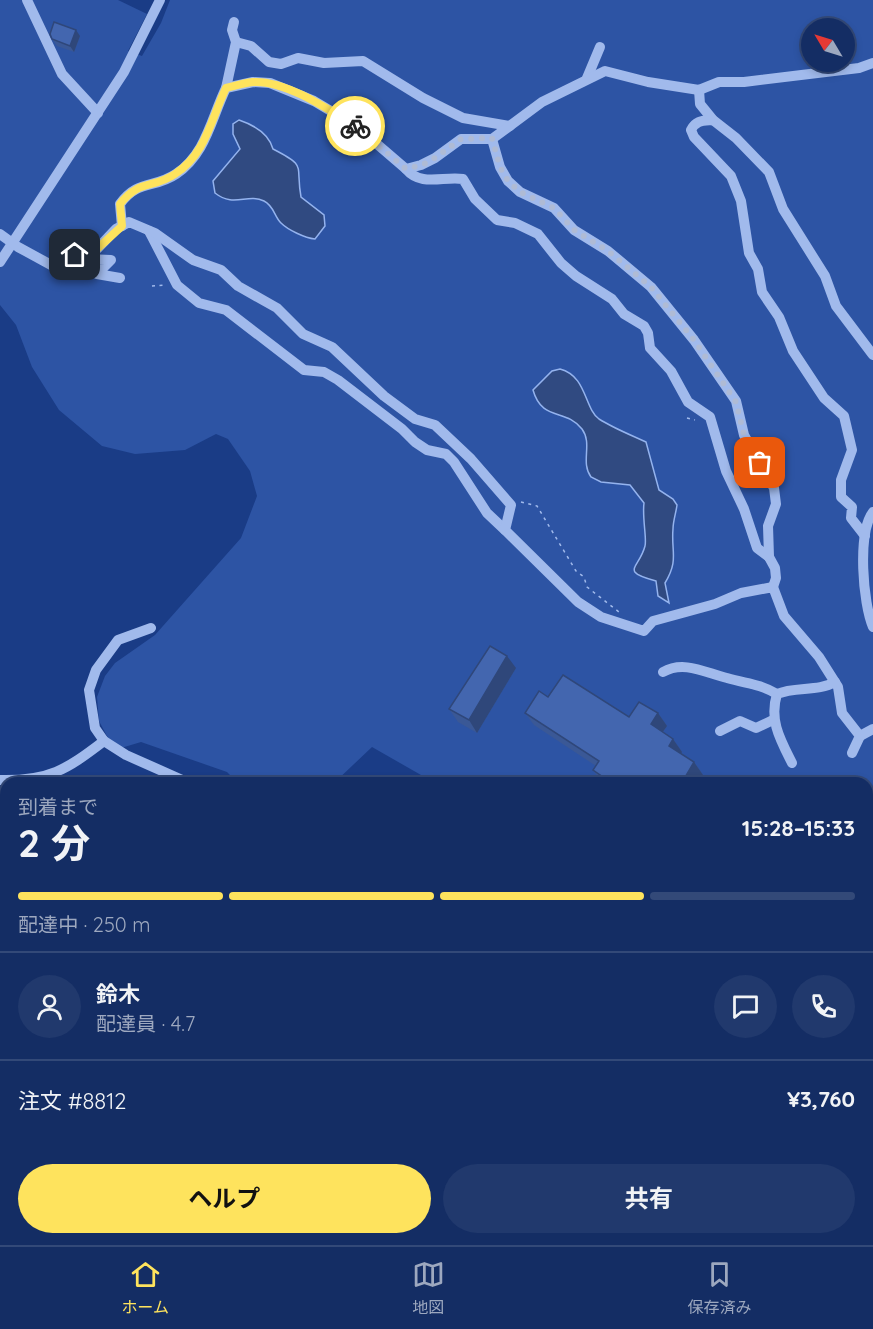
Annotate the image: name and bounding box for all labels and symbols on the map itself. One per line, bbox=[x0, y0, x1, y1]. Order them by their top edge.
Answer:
north arrow bbox=[801, 18, 855, 72]
courier bbox=[325, 96, 385, 156]
pin bbox=[49, 229, 100, 280]
pin bbox=[734, 437, 785, 488]

